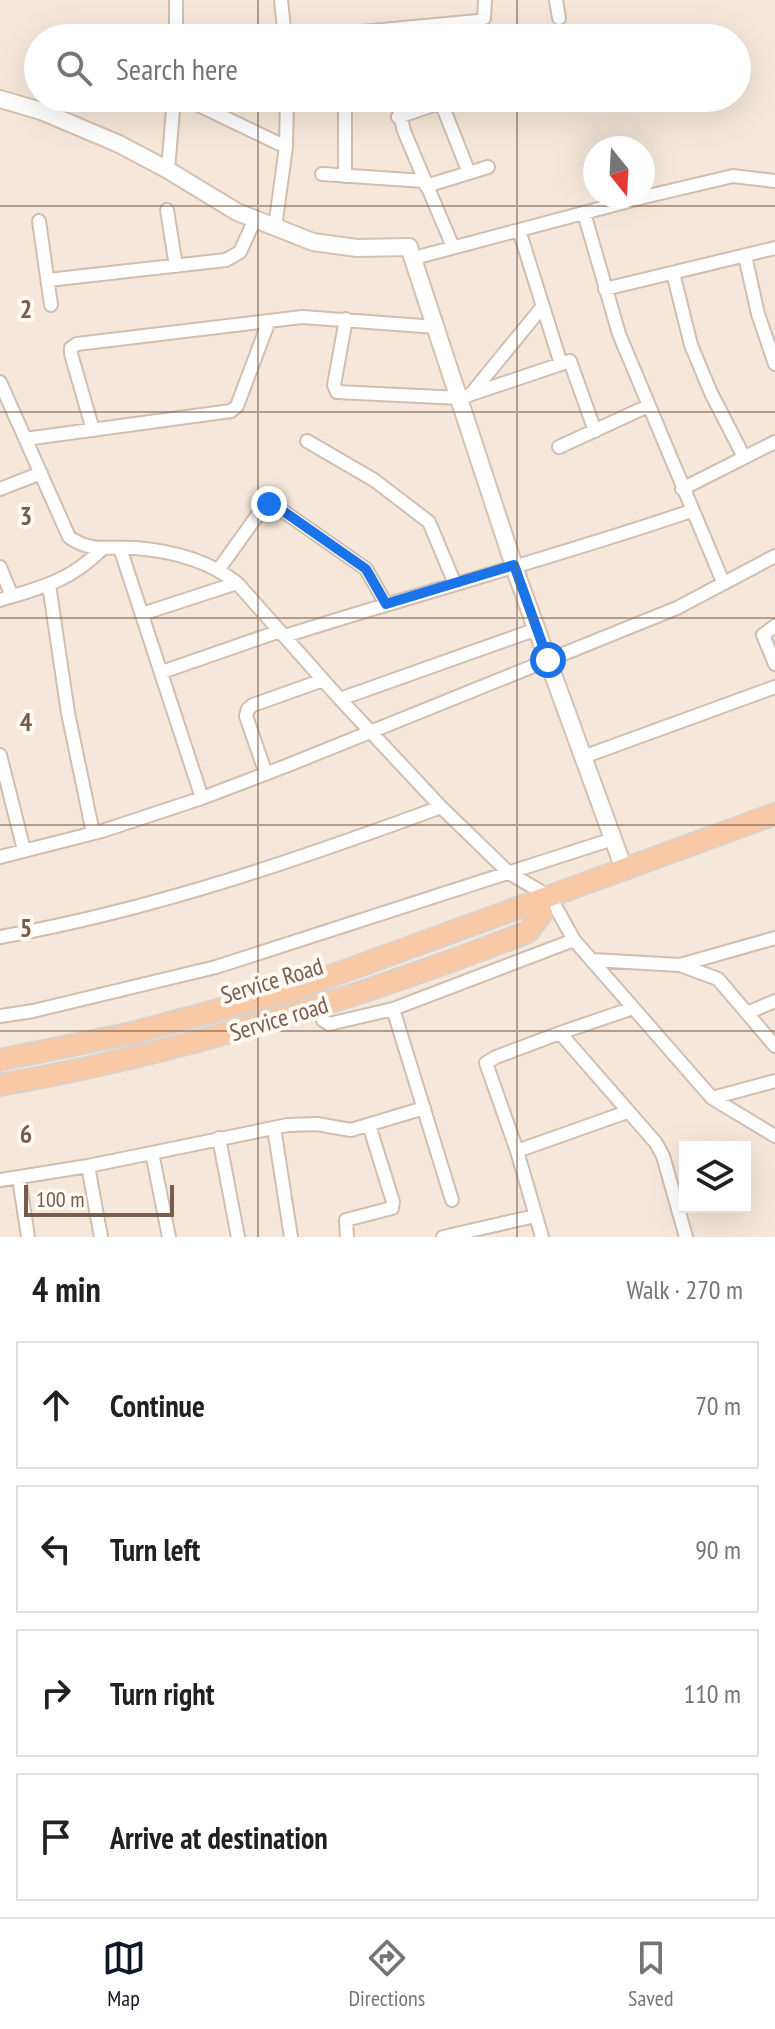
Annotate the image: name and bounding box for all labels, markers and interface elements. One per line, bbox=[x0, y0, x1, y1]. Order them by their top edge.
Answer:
search box bbox=[24, 24, 751, 112]
icon: search bbox=[52, 46, 96, 90]
text: Search here bbox=[116, 49, 238, 88]
north arrow bbox=[583, 136, 655, 208]
text: 2 bbox=[20, 292, 32, 325]
route end bbox=[251, 486, 287, 522]
text: 3 bbox=[20, 499, 32, 532]
route start bbox=[530, 642, 566, 678]
text: 4 bbox=[20, 705, 33, 738]
text: 5 bbox=[20, 911, 32, 944]
street label: Service Road bbox=[217, 950, 327, 1011]
street label: Service road bbox=[226, 989, 332, 1048]
text: 6 bbox=[20, 1117, 32, 1150]
map controls bbox=[679, 1141, 751, 1213]
button: layers bbox=[679, 1141, 751, 1213]
scale bar bbox=[24, 1181, 174, 1217]
text: 100 m bbox=[36, 1185, 85, 1213]
text: 4 min bbox=[32, 1267, 101, 1311]
text: Walk · 270 m bbox=[626, 1273, 743, 1306]
icon: ahead bbox=[34, 1383, 78, 1427]
text: Continue bbox=[110, 1386, 205, 1425]
text: 70 m bbox=[695, 1389, 741, 1422]
icon: left bbox=[34, 1527, 78, 1571]
text: Turn left bbox=[110, 1530, 200, 1569]
text: 90 m bbox=[695, 1533, 741, 1566]
icon: right bbox=[34, 1671, 78, 1715]
text: Turn right bbox=[110, 1674, 214, 1713]
text: 110 m bbox=[683, 1677, 741, 1710]
icon: arrive bbox=[34, 1815, 78, 1859]
text: Arrive at destination bbox=[110, 1818, 328, 1857]
tab: Map bbox=[102, 1936, 146, 2012]
tab: Directions bbox=[349, 1936, 425, 2012]
tab: Saved bbox=[628, 1936, 673, 2012]

